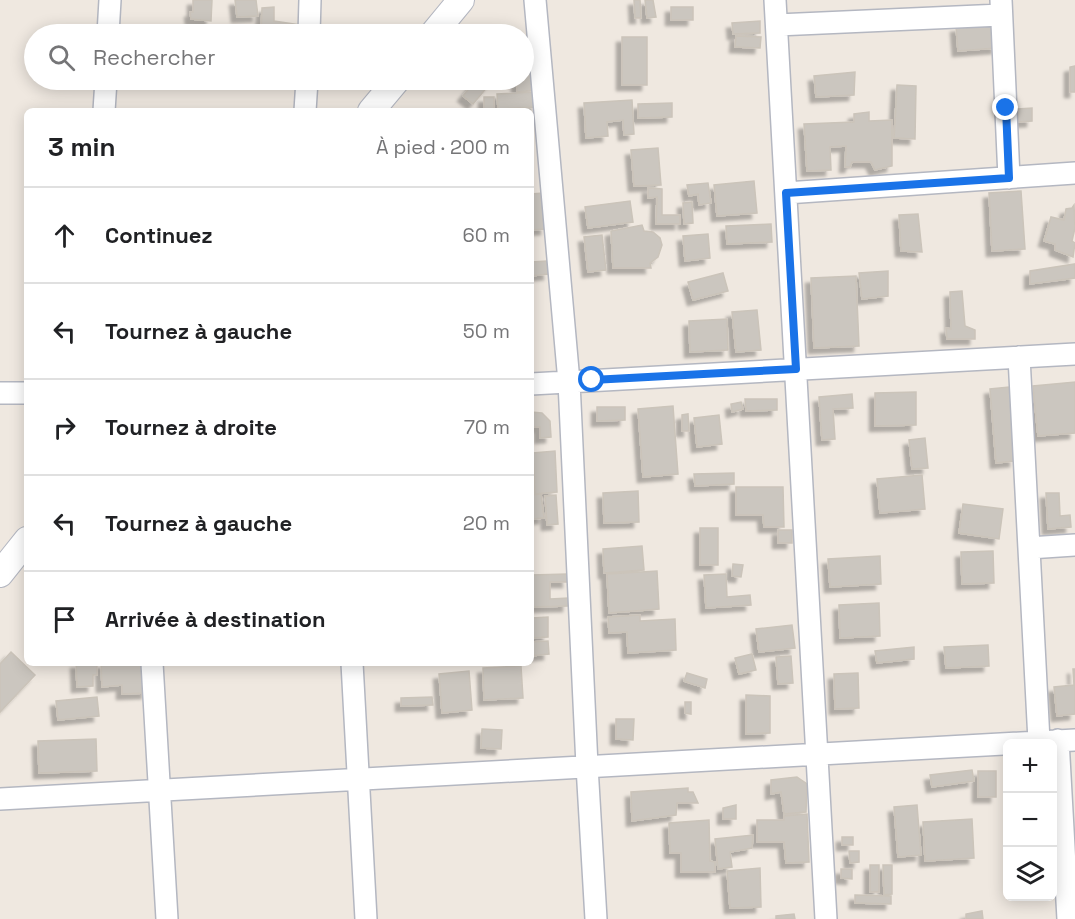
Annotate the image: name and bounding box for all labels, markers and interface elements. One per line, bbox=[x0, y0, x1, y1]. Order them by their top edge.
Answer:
search box bbox=[24, 24, 534, 90]
icon: search bbox=[45, 41, 78, 74]
text: Rechercher bbox=[93, 43, 215, 71]
route end bbox=[992, 94, 1018, 120]
text: 3 min bbox=[48, 130, 116, 164]
text: À pied · 200 m bbox=[376, 134, 510, 160]
icon: ahead bbox=[48, 219, 81, 252]
text: Continuez bbox=[105, 221, 213, 249]
text: 60 m bbox=[463, 222, 510, 248]
icon: left bbox=[48, 315, 81, 348]
text: Tournez à gauche bbox=[105, 317, 292, 345]
text: 50 m bbox=[463, 318, 510, 344]
route start bbox=[578, 366, 604, 392]
icon: right bbox=[48, 411, 81, 444]
text: Tournez à droite bbox=[105, 413, 277, 441]
text: 70 m bbox=[464, 414, 510, 440]
icon: left bbox=[48, 507, 81, 540]
text: Tournez à gauche bbox=[105, 509, 292, 537]
text: 20 m bbox=[463, 510, 510, 536]
icon: arrive bbox=[48, 603, 81, 636]
text: Arrivée à destination bbox=[105, 605, 326, 633]
map controls bbox=[1003, 739, 1057, 901]
button: + bbox=[1003, 739, 1057, 793]
button: − bbox=[1003, 793, 1057, 847]
button: layers bbox=[1003, 847, 1057, 901]

